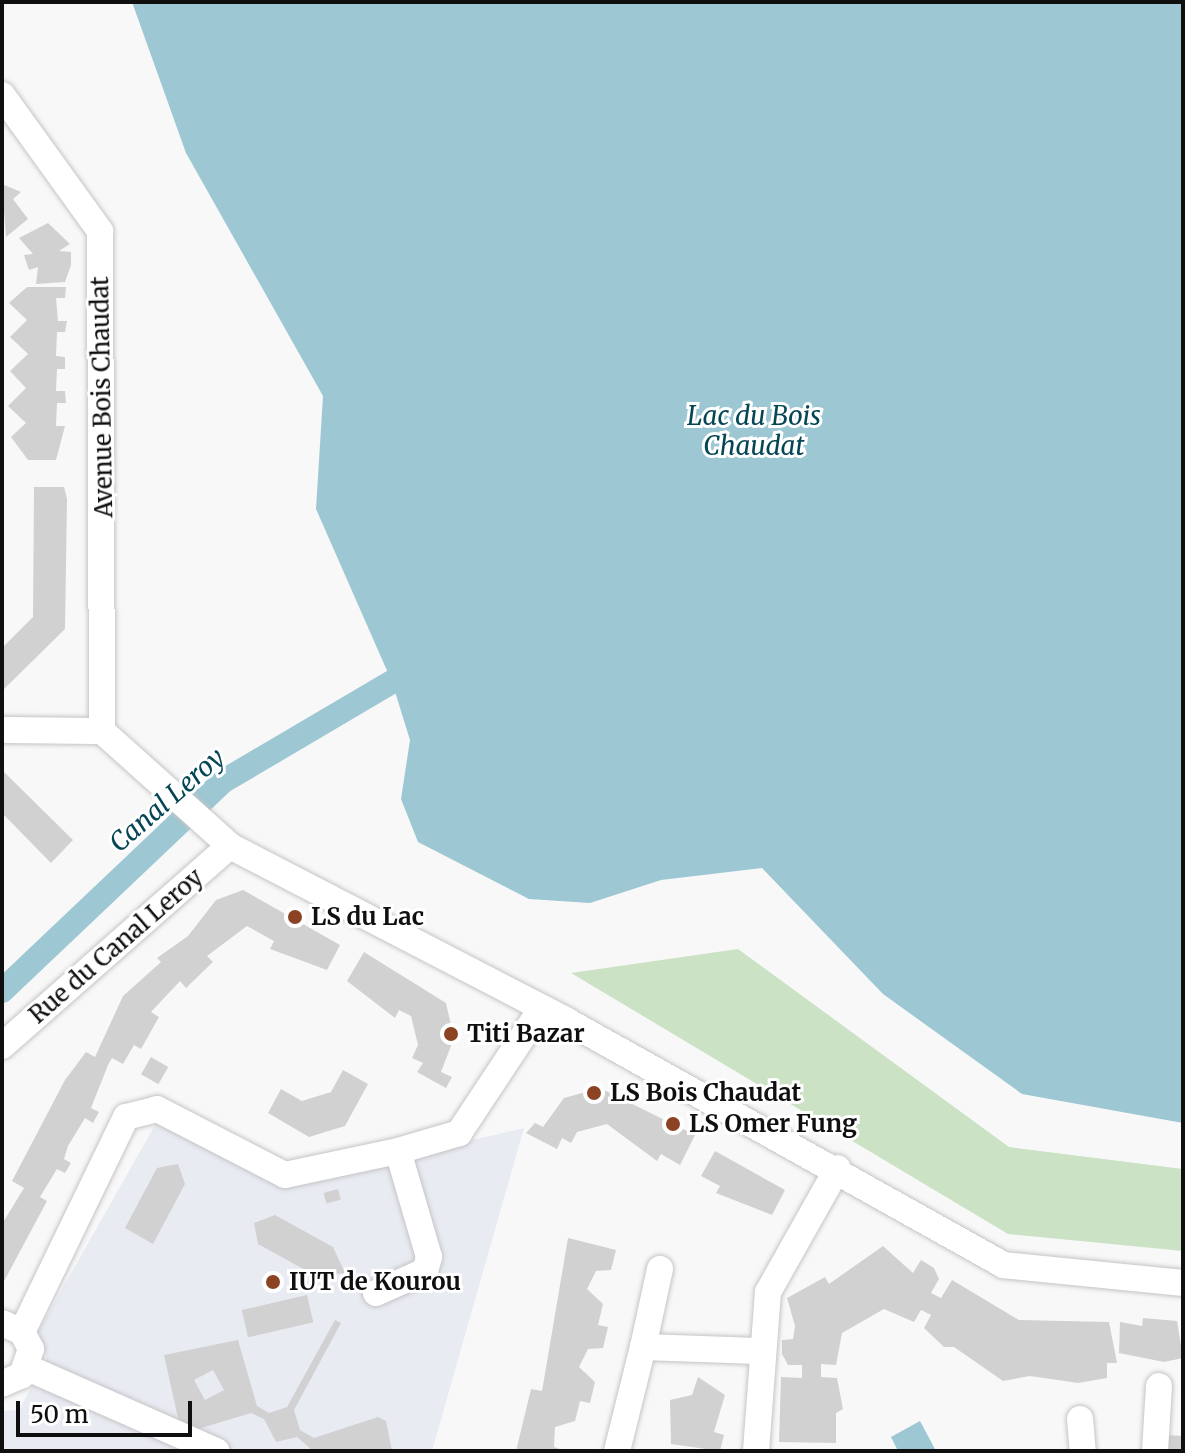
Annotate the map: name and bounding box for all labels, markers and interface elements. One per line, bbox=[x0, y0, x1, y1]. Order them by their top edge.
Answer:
street label: Avenue Bois Chaudat bbox=[85, 276, 119, 518]
water label: Lac du Bois Chaudat bbox=[687, 400, 821, 462]
water label: Canal Leroy bbox=[103, 742, 231, 858]
street label: Rue du Canal Leroy bbox=[23, 863, 209, 1029]
place label: LS du Lac bbox=[311, 903, 424, 931]
marker: LS du Lac bbox=[286, 908, 304, 926]
place label: Titi Bazar bbox=[467, 1020, 585, 1048]
marker: Titi Bazar bbox=[442, 1025, 460, 1043]
place label: LS Bois Chaudat bbox=[610, 1079, 801, 1107]
marker: LS Bois Chaudat bbox=[585, 1084, 603, 1102]
place label: LS Omer Fung bbox=[689, 1110, 857, 1138]
marker: LS Omer Fung bbox=[664, 1115, 682, 1133]
place label: IUT de Kourou bbox=[289, 1268, 461, 1296]
marker: IUT de Kourou bbox=[264, 1273, 282, 1291]
scale bar bbox=[20, 1385, 196, 1435]
text: 50 m bbox=[30, 1399, 89, 1430]

